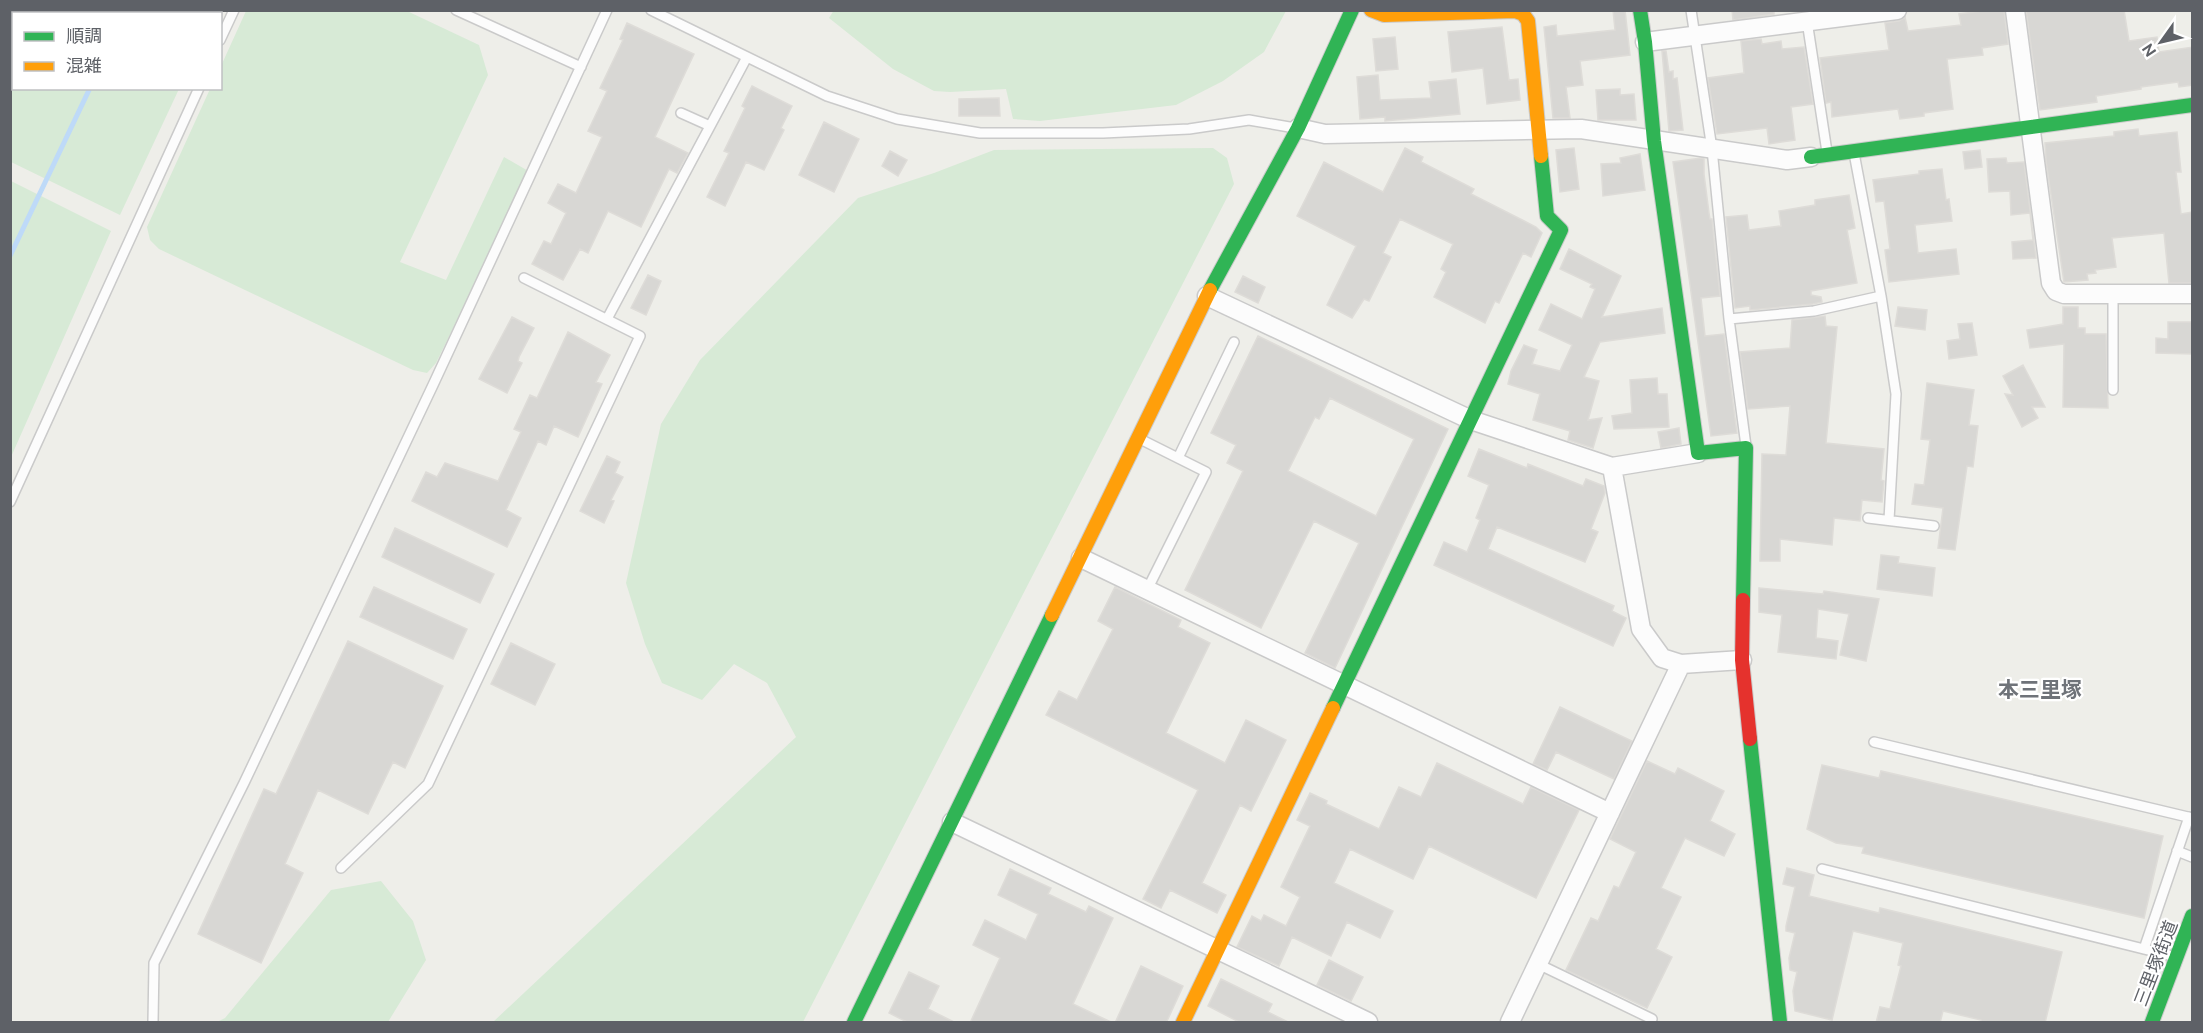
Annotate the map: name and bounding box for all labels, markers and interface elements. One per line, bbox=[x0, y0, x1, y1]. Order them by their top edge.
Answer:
legend bbox=[12, 12, 222, 90]
north arrow bbox=[2131, 12, 2191, 72]
text: 順調 bbox=[66, 25, 102, 45]
text: N bbox=[2138, 40, 2159, 60]
text: 混雑 bbox=[66, 55, 102, 75]
district label: 本三里塚 bbox=[1998, 677, 2082, 701]
street label: 三里塚街道 bbox=[2130, 917, 2180, 1009]

